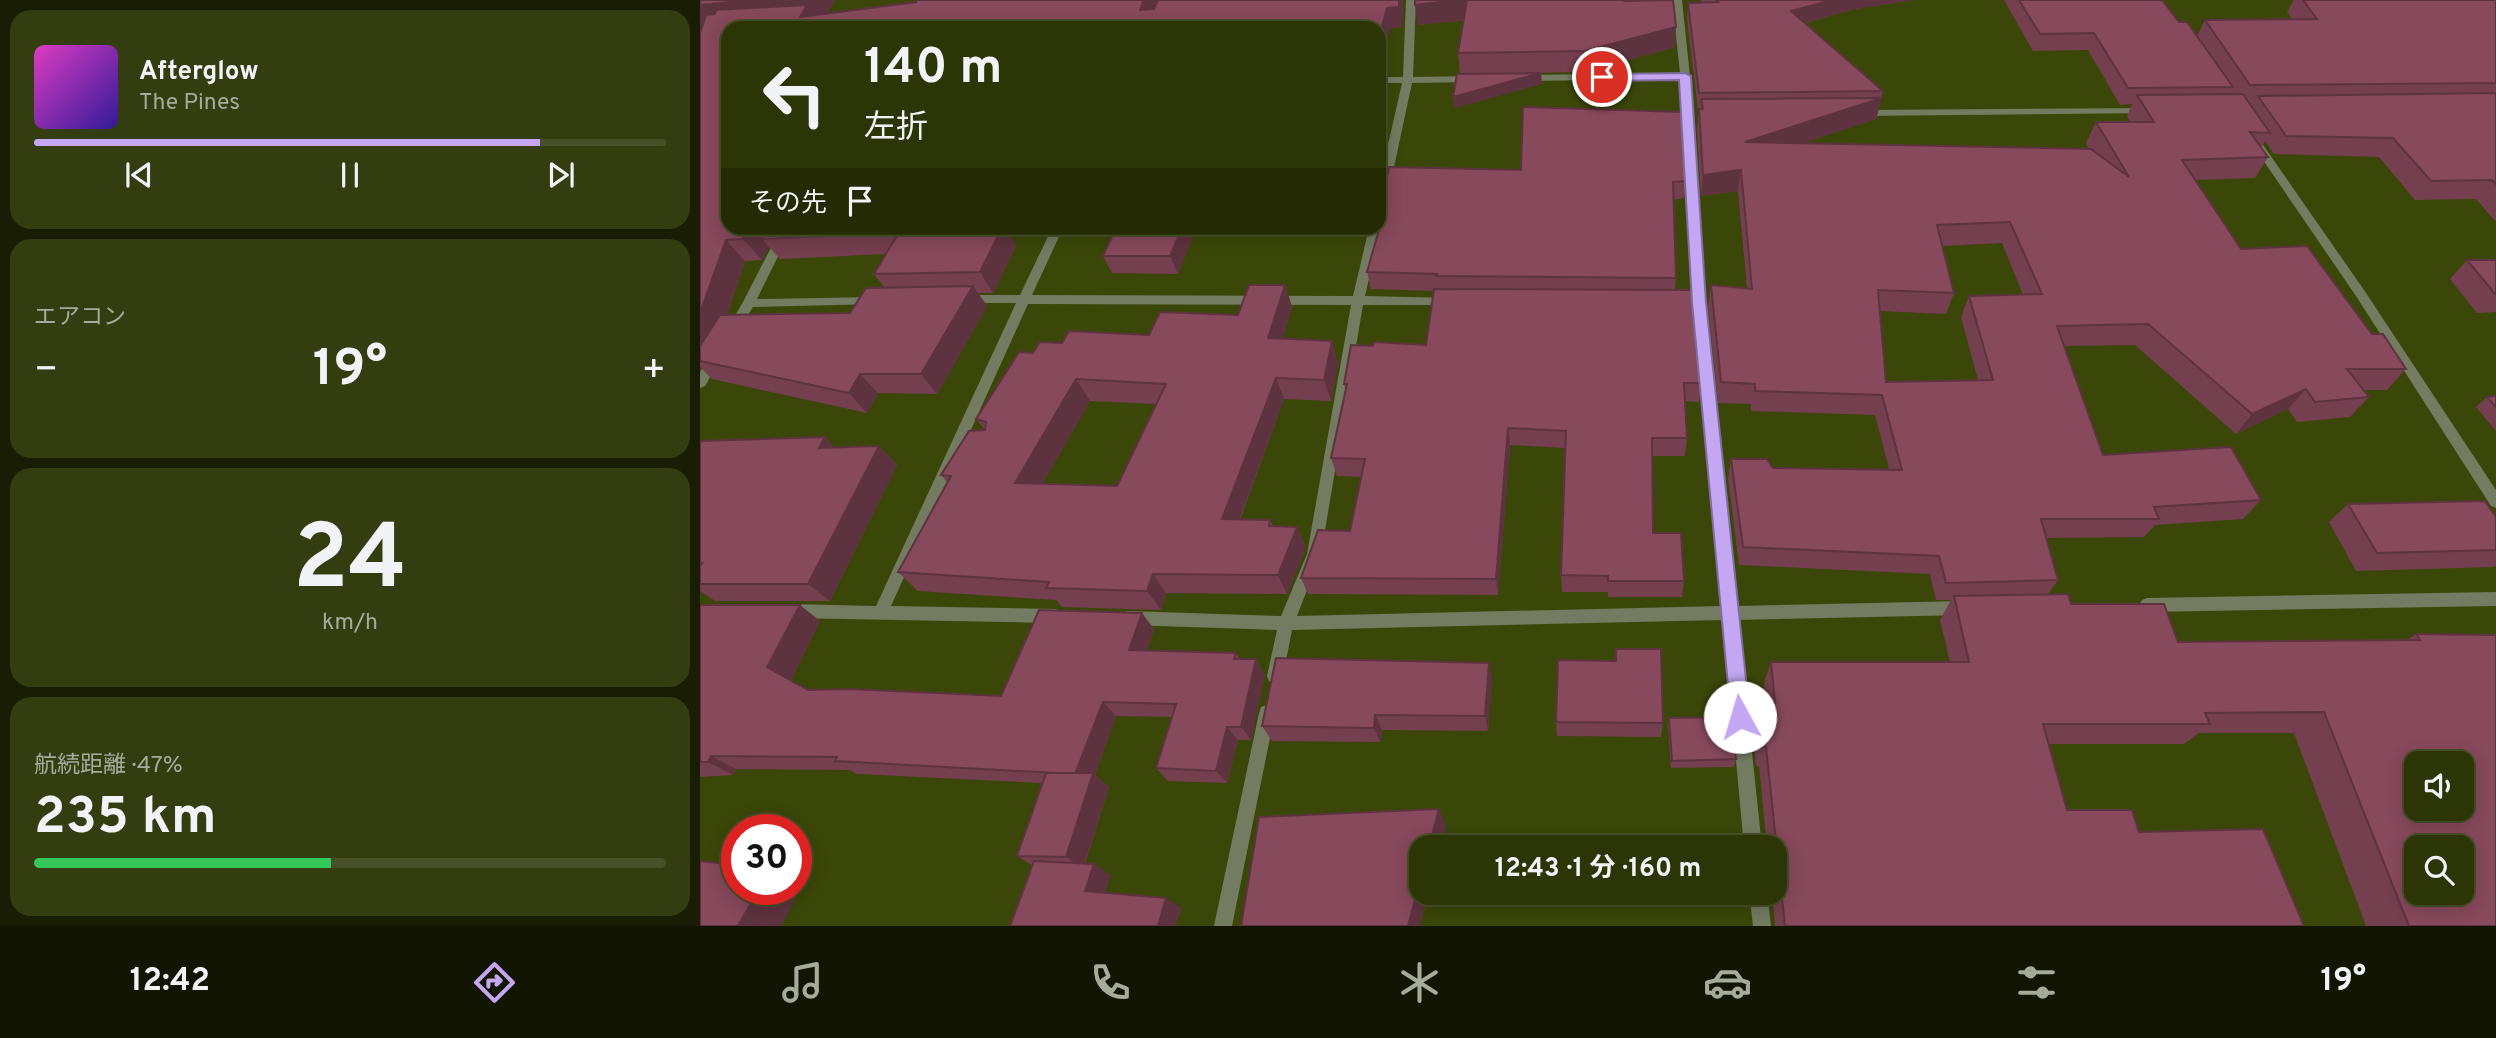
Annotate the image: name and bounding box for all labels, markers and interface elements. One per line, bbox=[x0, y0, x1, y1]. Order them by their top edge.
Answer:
text: 140 m bbox=[864, 39, 1003, 101]
pin bbox=[1572, 47, 1632, 107]
icon: left bbox=[749, 49, 840, 140]
text: Afterglow bbox=[139, 56, 259, 89]
icon: arrive bbox=[1583, 58, 1621, 96]
text: The Pines bbox=[139, 89, 240, 118]
text: 左折 bbox=[864, 109, 928, 149]
icon: previous bbox=[120, 156, 158, 194]
icon: pause bbox=[331, 156, 369, 194]
icon: next bbox=[542, 156, 580, 194]
icon: arrive bbox=[841, 182, 879, 220]
text: その先 bbox=[749, 188, 827, 221]
text: エアコン bbox=[34, 304, 126, 333]
text: 19° bbox=[313, 338, 387, 404]
text: − bbox=[34, 347, 59, 396]
text: + bbox=[641, 347, 666, 396]
text: 24 bbox=[293, 506, 407, 621]
text: km/h bbox=[322, 609, 378, 638]
position arrow bbox=[1703, 680, 1777, 754]
map controls bbox=[2404, 751, 2474, 905]
button: sound bbox=[2404, 751, 2474, 821]
text: 航続距離 · 47% bbox=[34, 752, 183, 781]
text: 235 km bbox=[34, 786, 216, 852]
speed limit sign: 30 bbox=[721, 814, 812, 905]
button: search bbox=[2404, 835, 2474, 905]
text: 12:43 · 1 分 · 160 m bbox=[1495, 853, 1701, 886]
icon: directions bbox=[470, 958, 519, 1007]
icon: music bbox=[778, 958, 827, 1007]
icon: phone bbox=[1086, 958, 1135, 1007]
icon: climate bbox=[1395, 958, 1444, 1007]
icon: car bbox=[1703, 958, 1752, 1007]
icon: filters bbox=[2012, 958, 2061, 1007]
text: 12:42 bbox=[130, 962, 210, 1002]
text: 19° bbox=[2320, 962, 2366, 1002]

